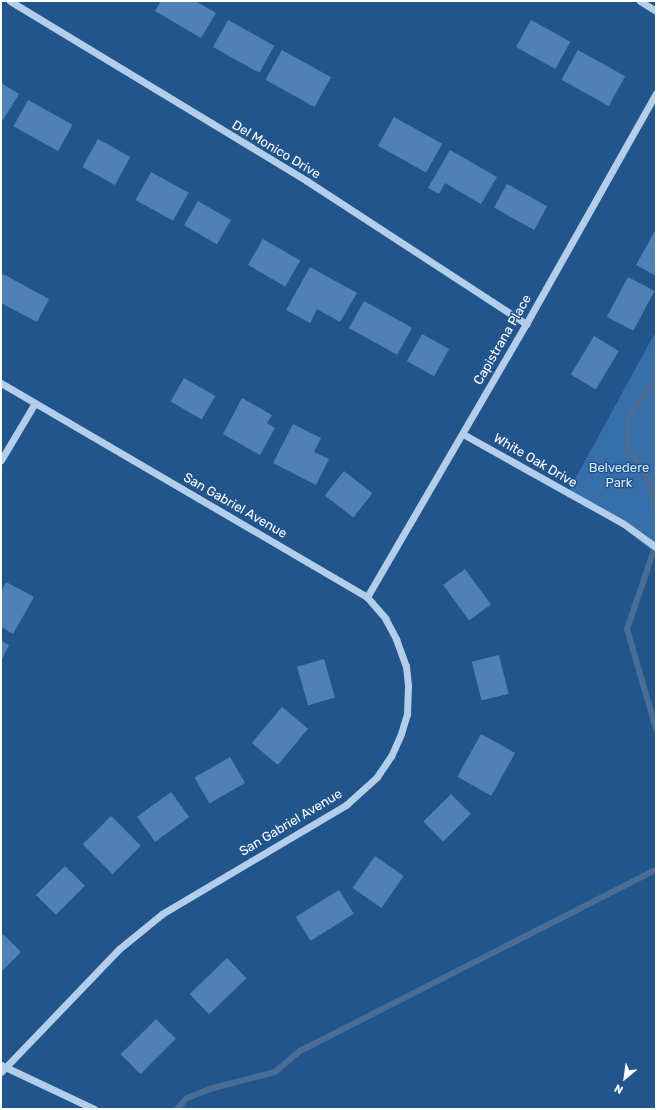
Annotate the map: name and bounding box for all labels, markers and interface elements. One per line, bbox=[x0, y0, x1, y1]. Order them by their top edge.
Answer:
street label: Del Monico Drive bbox=[229, 117, 323, 183]
street label: Capistrana Place bbox=[471, 292, 535, 388]
street label: White Oak Drive bbox=[490, 431, 580, 491]
park label: Belvedere Park bbox=[589, 461, 649, 492]
street label: San Gabriel Avenue bbox=[180, 470, 290, 542]
street label: San Gabriel Avenue bbox=[237, 786, 345, 860]
north arrow bbox=[605, 1058, 645, 1098]
text: N bbox=[612, 1081, 626, 1097]

